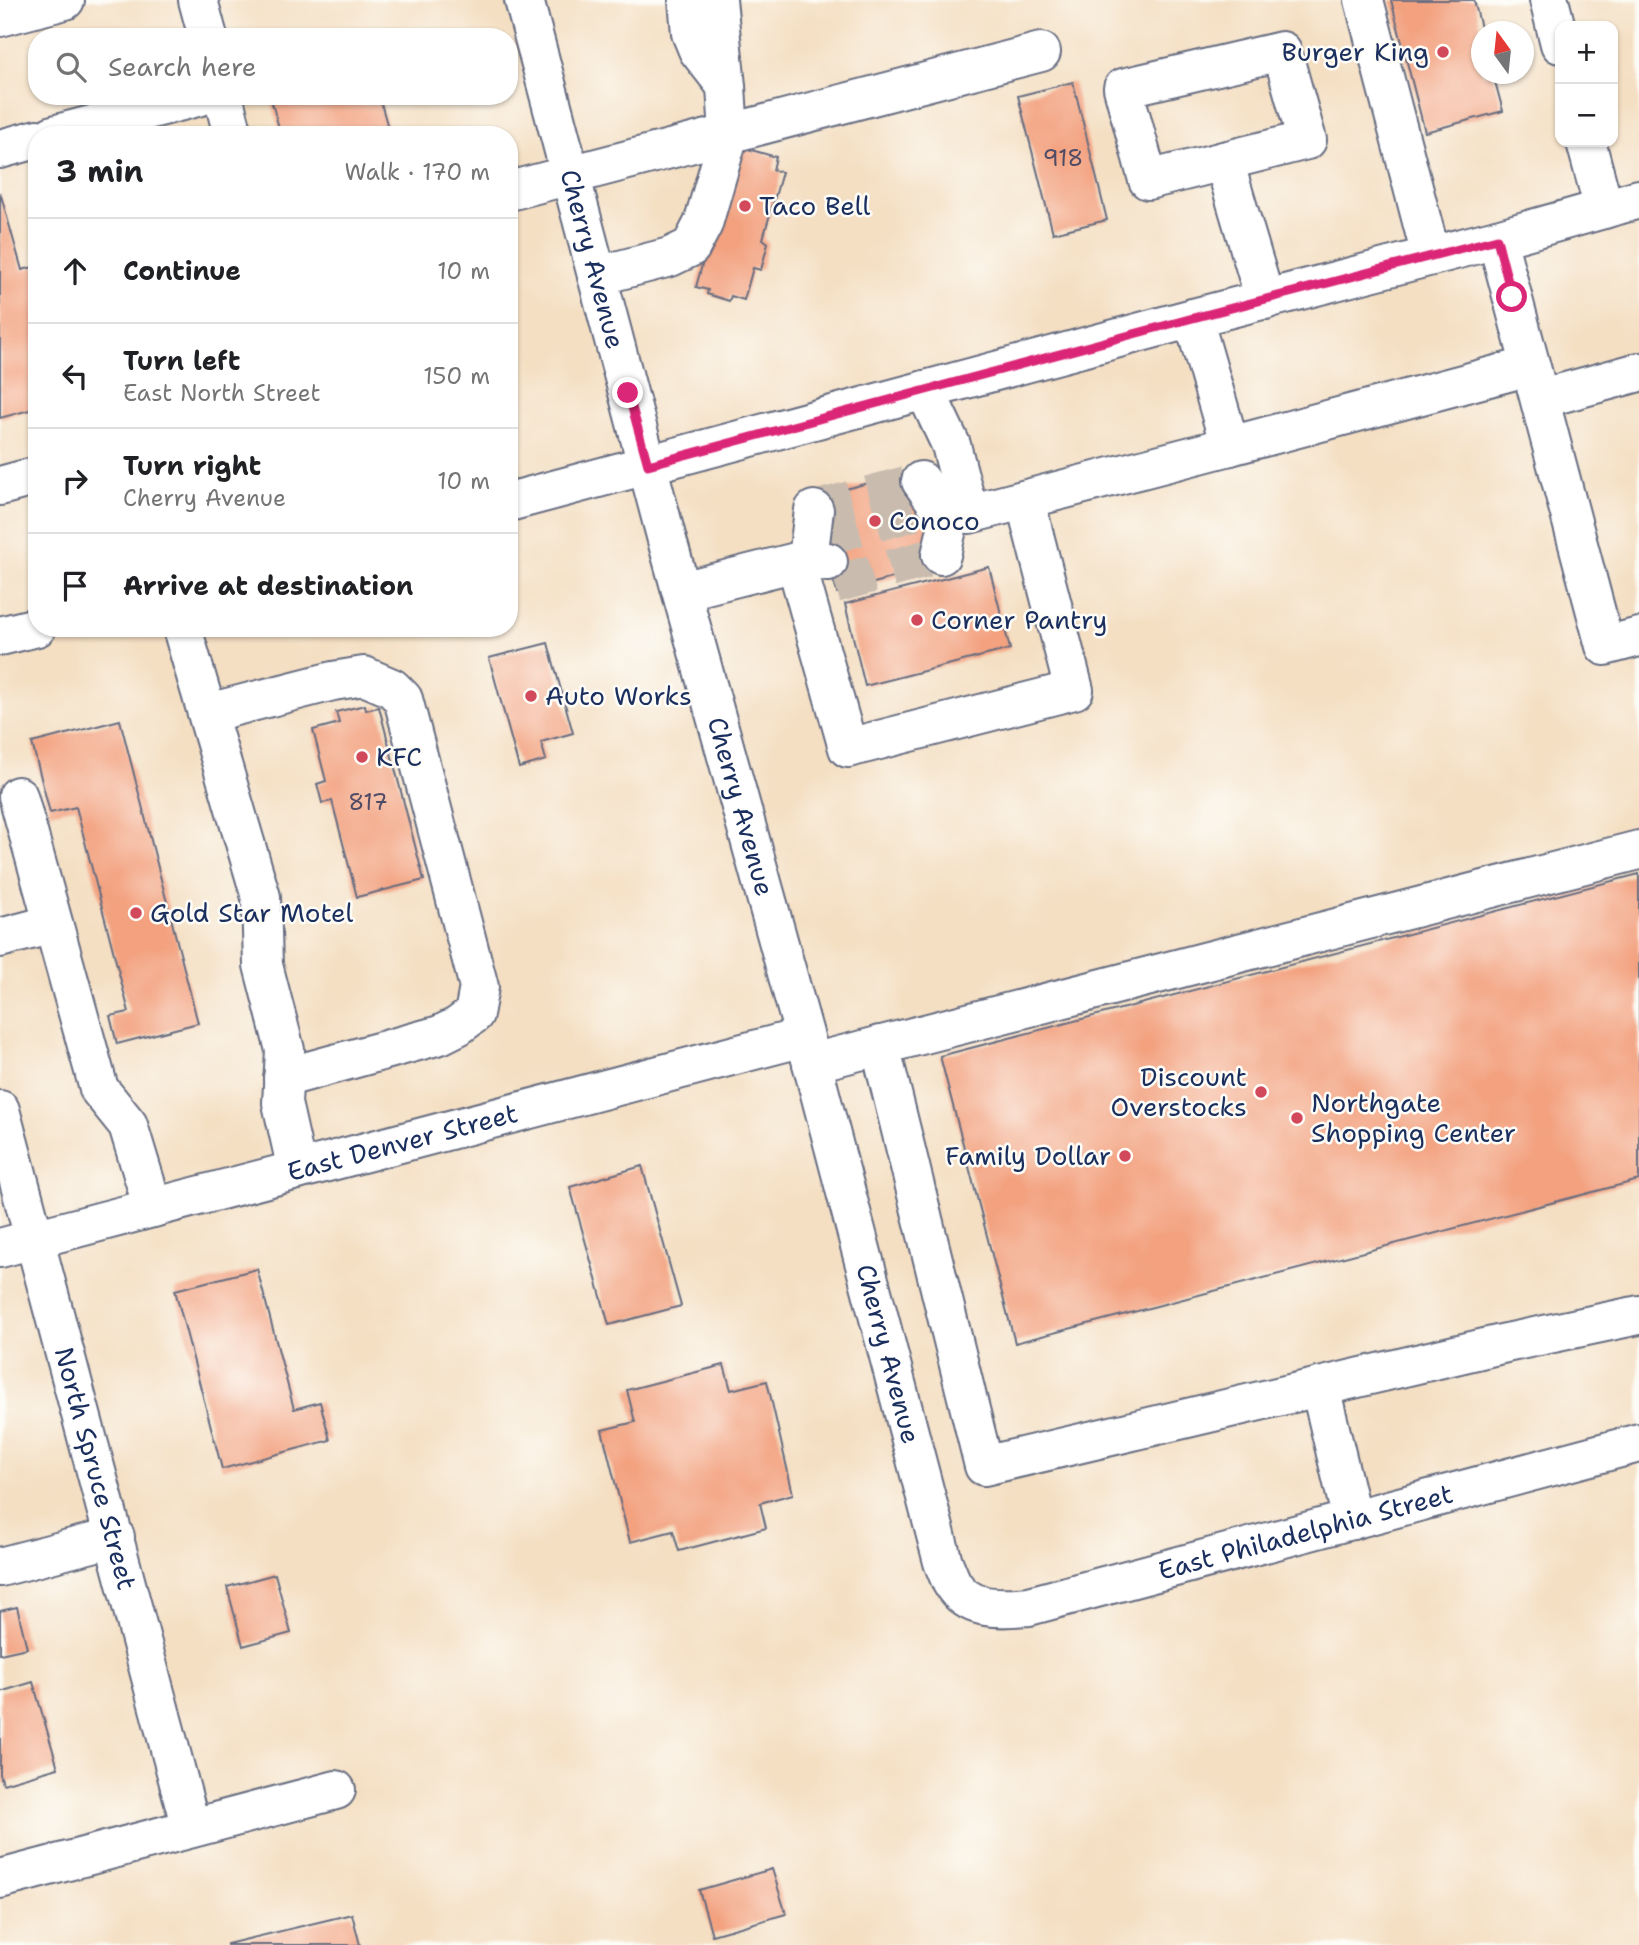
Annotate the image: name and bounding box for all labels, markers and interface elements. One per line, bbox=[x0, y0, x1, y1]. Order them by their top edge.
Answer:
north arrow bbox=[1471, 21, 1534, 84]
map controls bbox=[1555, 21, 1618, 147]
button: + bbox=[1555, 21, 1618, 84]
search box bbox=[28, 28, 518, 105]
place label: Burger King bbox=[1282, 34, 1429, 69]
marker: Burger King bbox=[1435, 44, 1451, 60]
icon: search bbox=[52, 48, 90, 86]
text: Search here bbox=[108, 49, 257, 84]
button: − bbox=[1555, 84, 1618, 147]
house number: 918 bbox=[1043, 143, 1083, 173]
text: 3 min bbox=[56, 151, 143, 192]
text: Walk · 170 m bbox=[345, 157, 490, 187]
street label: Cherry Avenue bbox=[553, 165, 634, 353]
place label: Taco Bell bbox=[759, 188, 870, 223]
marker: Taco Bell bbox=[737, 198, 753, 214]
icon: ahead bbox=[56, 252, 94, 290]
text: Continue bbox=[123, 253, 241, 288]
text: 10 m bbox=[437, 256, 490, 286]
route start bbox=[1496, 281, 1527, 312]
text: Turn left bbox=[123, 343, 240, 378]
icon: left bbox=[56, 357, 94, 395]
text: 150 m bbox=[423, 361, 490, 391]
route end bbox=[612, 377, 643, 408]
text: East North Street bbox=[123, 378, 321, 408]
text: Turn right bbox=[123, 448, 261, 483]
icon: right bbox=[56, 462, 94, 500]
text: 10 m bbox=[437, 466, 490, 496]
text: Cherry Avenue bbox=[123, 483, 286, 513]
place label: Conoco bbox=[889, 503, 980, 538]
marker: Conoco bbox=[867, 513, 883, 529]
icon: arrive bbox=[56, 567, 94, 605]
text: Arrive at destination bbox=[123, 568, 413, 603]
place label: Corner Pantry bbox=[931, 602, 1108, 637]
marker: Corner Pantry bbox=[909, 612, 925, 628]
place label: Auto Works bbox=[545, 678, 692, 713]
marker: Auto Works bbox=[523, 688, 539, 704]
street label: Cherry Avenue bbox=[700, 713, 783, 900]
place label: KFC bbox=[376, 739, 422, 774]
marker: KFC bbox=[354, 749, 370, 765]
house number: 817 bbox=[348, 787, 388, 817]
place label: Gold Star Motel bbox=[150, 895, 354, 930]
marker: Gold Star Motel bbox=[128, 905, 144, 921]
place label: Discount Overstocks bbox=[1111, 1059, 1247, 1124]
marker: Discount Overstocks bbox=[1253, 1084, 1269, 1100]
place label: Northgate Shopping Center bbox=[1311, 1085, 1516, 1150]
street label: East Denver Street bbox=[283, 1095, 521, 1189]
marker: Northgate Shopping Center bbox=[1289, 1110, 1305, 1126]
place label: Family Dollar bbox=[945, 1138, 1111, 1173]
marker: Family Dollar bbox=[1117, 1148, 1133, 1164]
street label: Cherry Avenue bbox=[848, 1260, 929, 1447]
street label: North Spruce Street bbox=[47, 1343, 145, 1594]
street label: East Philadelphia Street bbox=[1154, 1476, 1457, 1588]

